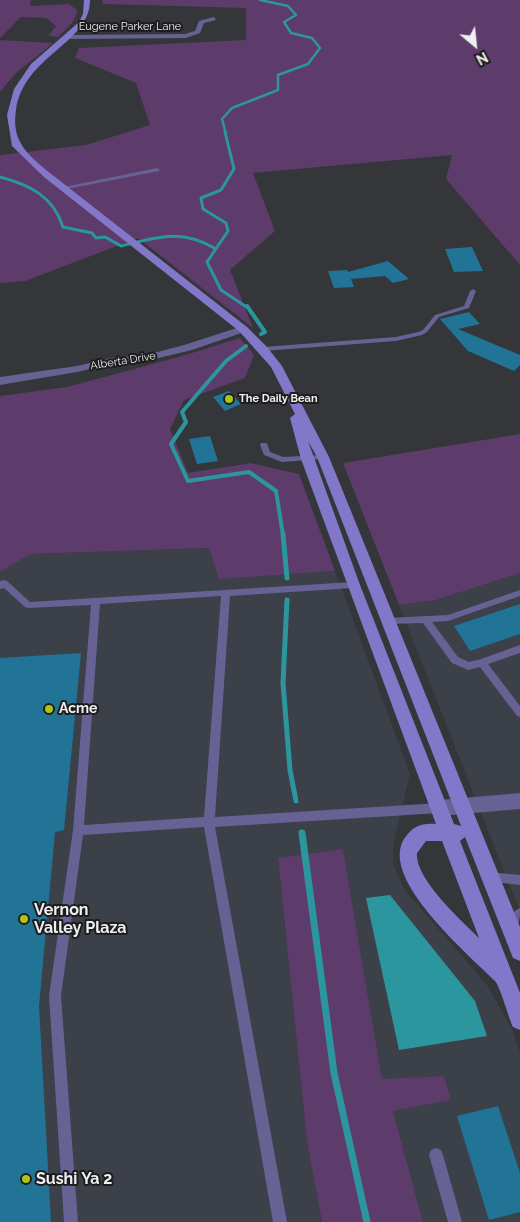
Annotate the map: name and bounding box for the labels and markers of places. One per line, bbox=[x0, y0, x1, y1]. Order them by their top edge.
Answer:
place label: The Daily Bean bbox=[239, 392, 318, 406]
marker: The Daily Bean bbox=[223, 393, 235, 405]
place label: Acme bbox=[59, 701, 97, 717]
marker: Acme bbox=[43, 703, 55, 715]
place label: Vernon Valley Plaza bbox=[34, 900, 126, 938]
marker: Vernon Valley Plaza bbox=[18, 913, 30, 925]
place label: Sushi Ya 2 bbox=[36, 1169, 112, 1189]
marker: Sushi Ya 2 bbox=[20, 1173, 32, 1185]

